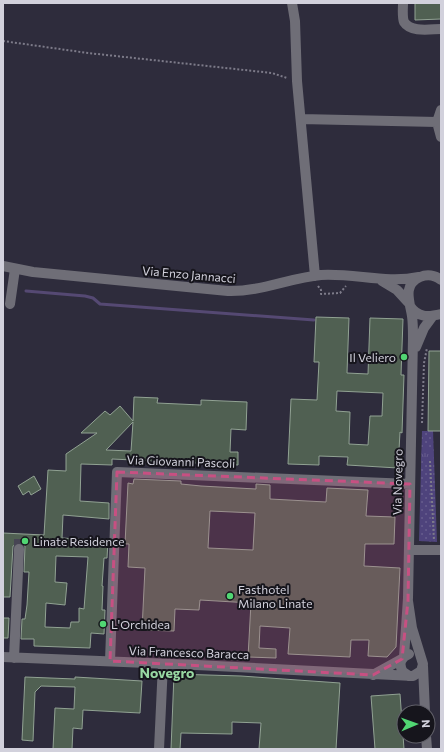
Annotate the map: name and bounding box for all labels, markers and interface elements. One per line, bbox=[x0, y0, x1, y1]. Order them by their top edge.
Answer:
street label: Via Enzo Jannacci bbox=[141, 263, 236, 286]
place label: Il Veliero bbox=[349, 350, 396, 364]
marker: Il Veliero bbox=[399, 352, 409, 362]
street label: Via Novegro bbox=[389, 449, 405, 515]
street label: Via Giovanni Pascoli bbox=[126, 452, 236, 470]
place label: Linate Residence bbox=[33, 534, 125, 548]
marker: Linate Residence bbox=[20, 536, 30, 546]
place label: Fasthotel Milano Linate bbox=[238, 582, 313, 610]
marker: Fasthotel Milano Linate bbox=[225, 591, 235, 601]
place label: L'Orchidea bbox=[111, 617, 170, 631]
marker: L'Orchidea bbox=[98, 619, 108, 629]
street label: Via Francesco Baracca bbox=[128, 643, 250, 661]
district label: Novegro bbox=[140, 664, 194, 681]
north arrow bbox=[396, 704, 436, 744]
text: N bbox=[420, 719, 433, 728]

